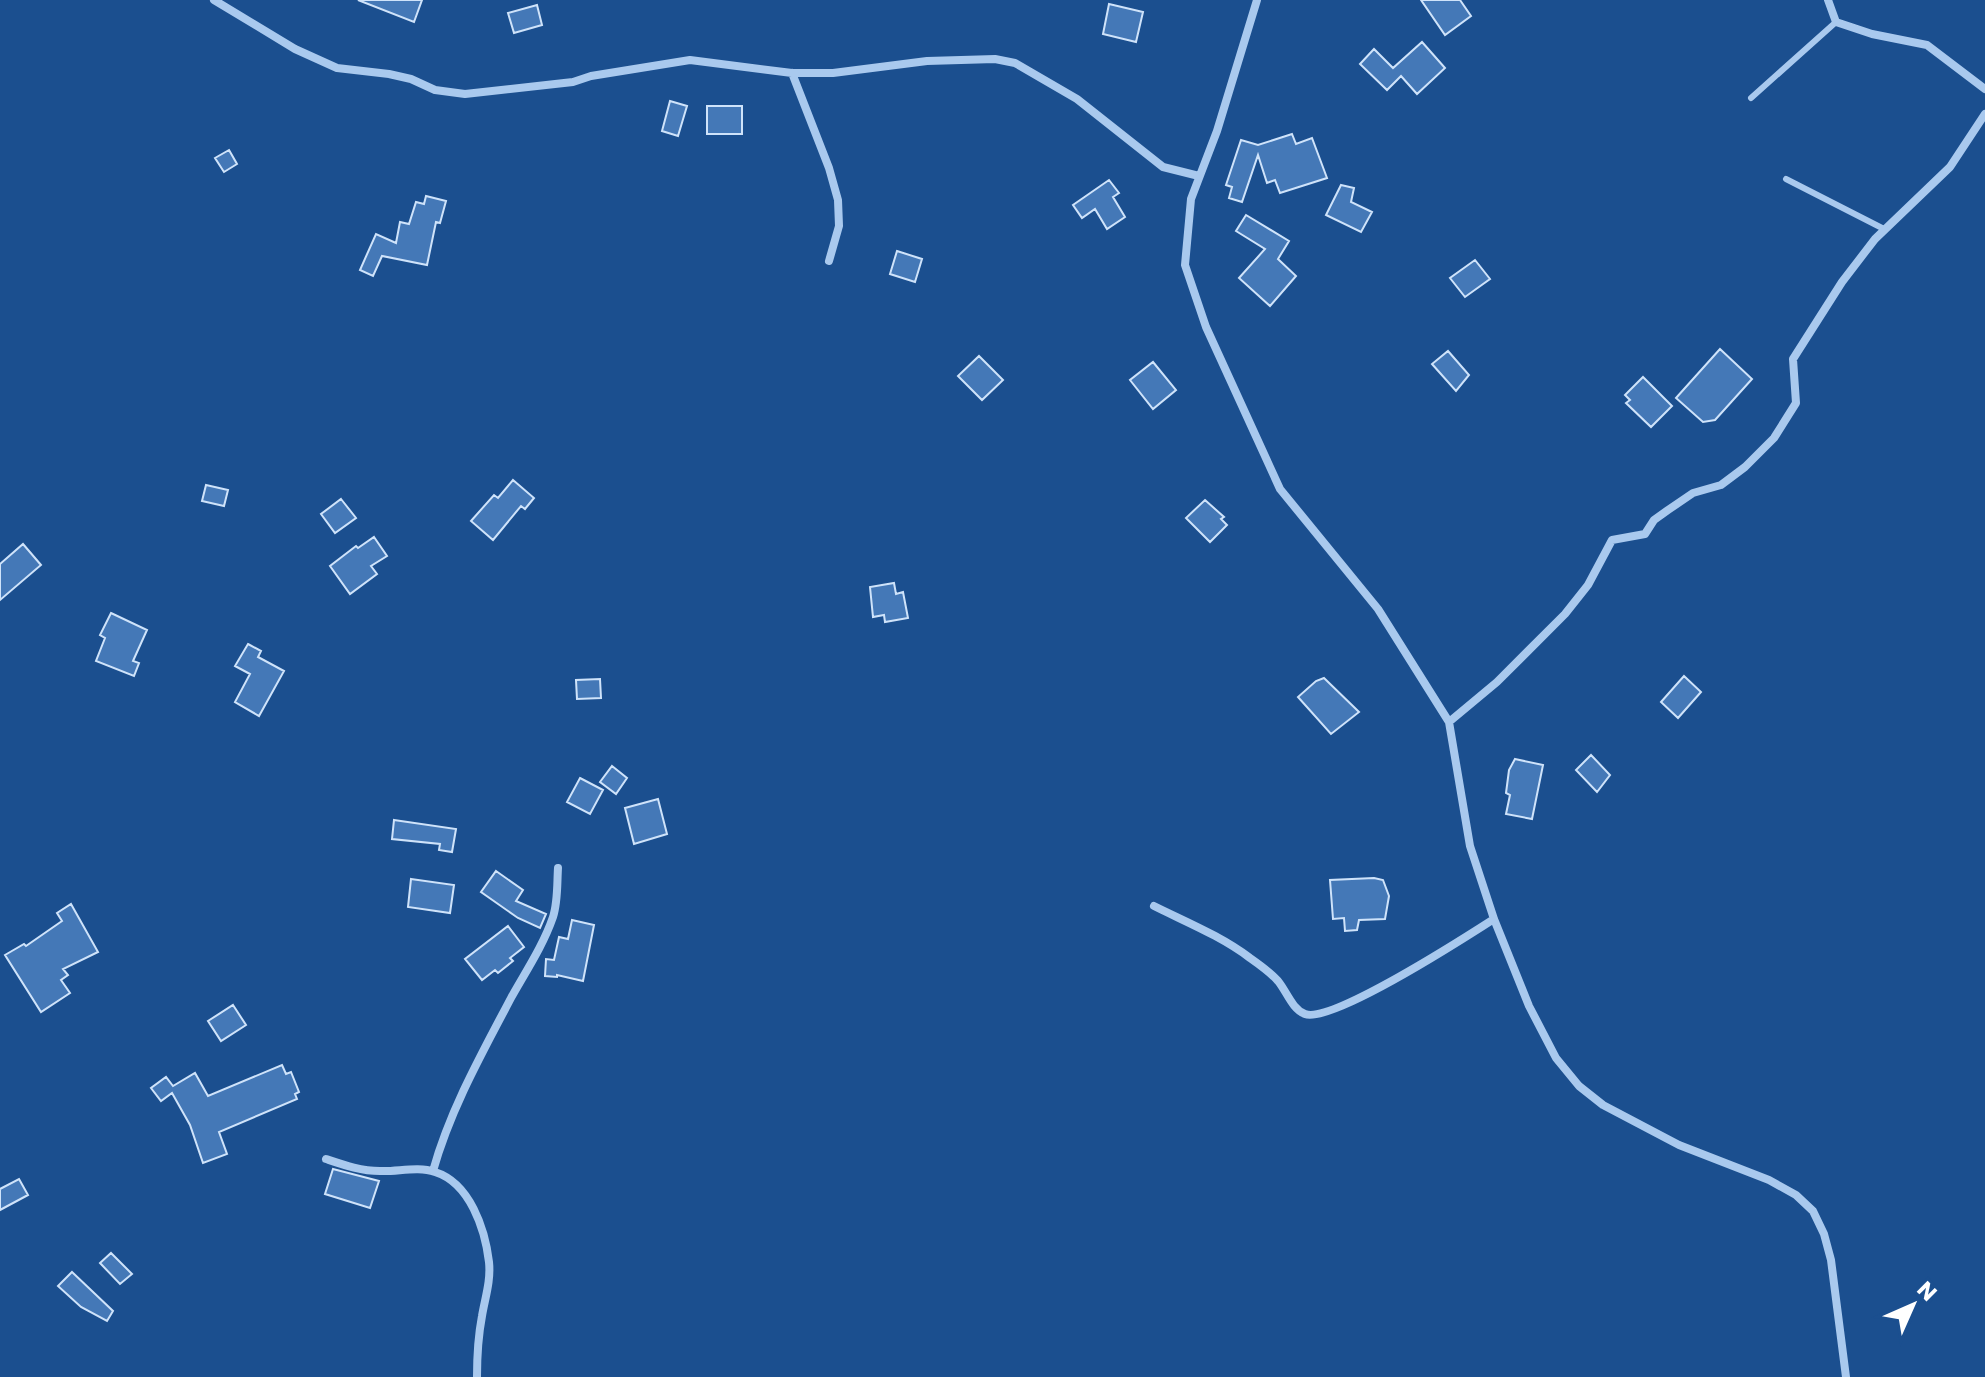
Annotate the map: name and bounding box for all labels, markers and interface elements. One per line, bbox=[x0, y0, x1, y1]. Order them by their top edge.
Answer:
north arrow bbox=[1873, 1265, 1953, 1345]
text: N bbox=[1910, 1274, 1944, 1308]

